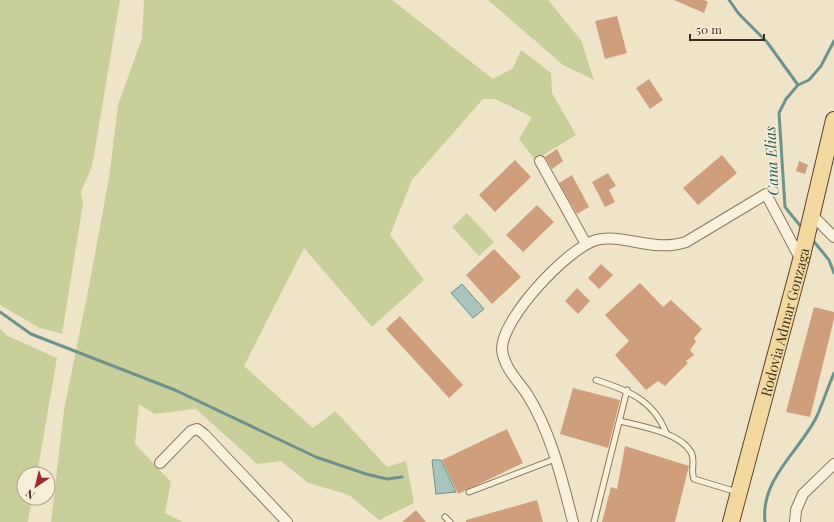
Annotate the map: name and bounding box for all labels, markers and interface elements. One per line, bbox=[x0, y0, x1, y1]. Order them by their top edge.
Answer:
scale bar bbox=[690, 16, 764, 42]
text: 50 m bbox=[696, 21, 722, 37]
water label: Cana Elias bbox=[759, 125, 783, 196]
street label: Rodovia Admar Gonzaga bbox=[756, 246, 813, 398]
north arrow bbox=[16, 466, 56, 506]
text: N bbox=[22, 486, 38, 503]

